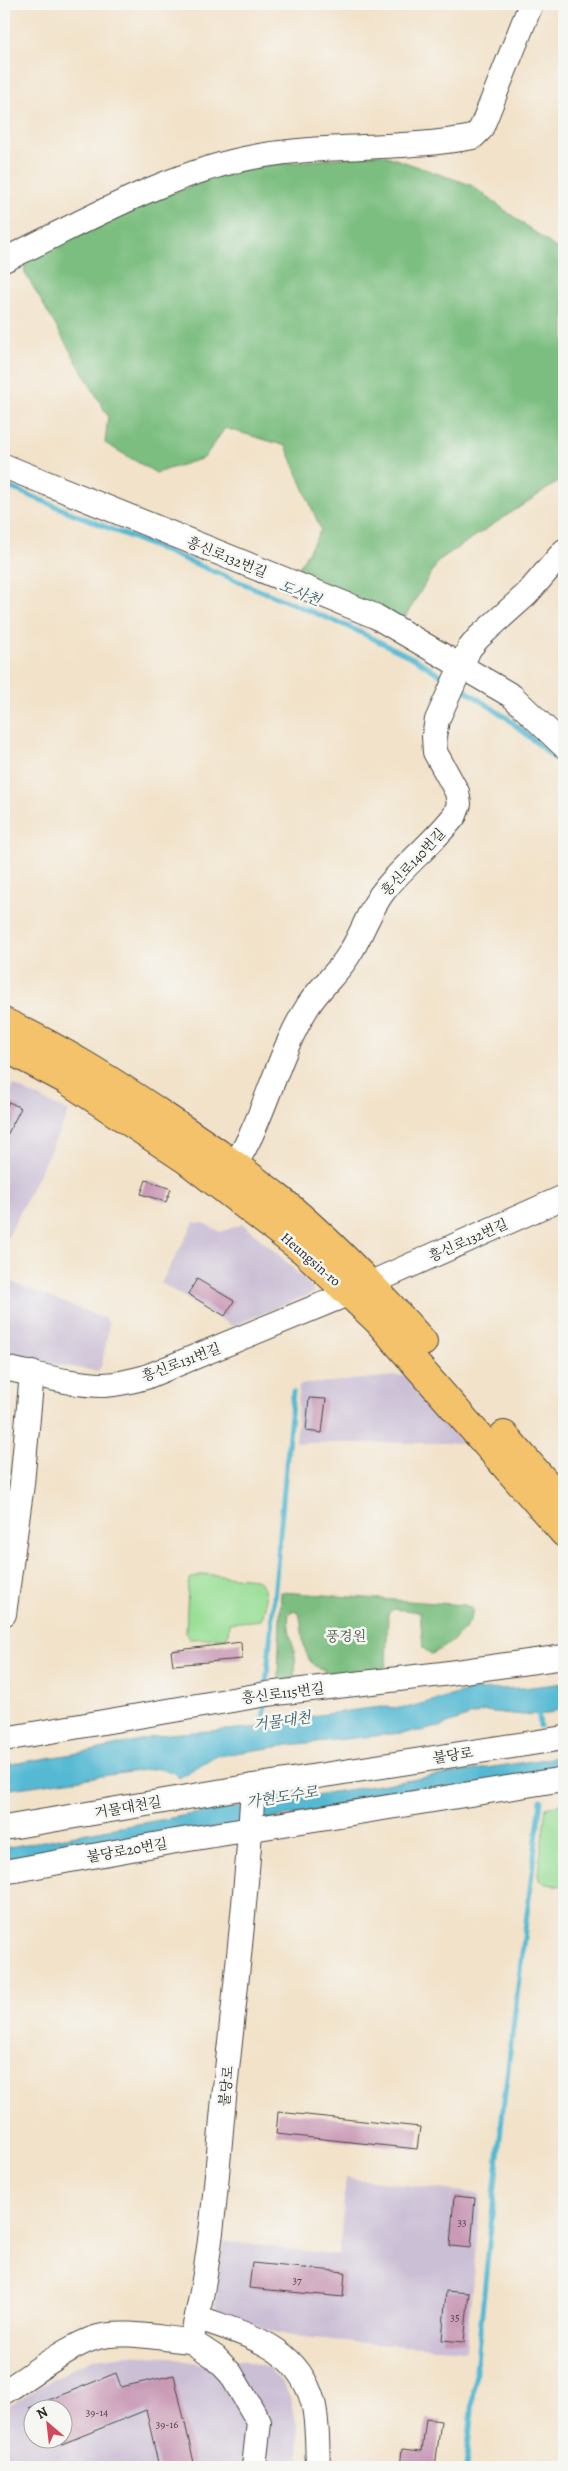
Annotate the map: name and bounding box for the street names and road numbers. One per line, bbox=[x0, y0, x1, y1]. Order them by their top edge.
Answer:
street label: 흥신로132번길 bbox=[184, 533, 270, 582]
street label: 흥신로140번길 bbox=[377, 824, 450, 900]
street label: 흥신로132번길 bbox=[426, 1215, 511, 1266]
street label: Heungsin-ro bbox=[277, 1228, 345, 1291]
street label: 흥신로131번길 bbox=[139, 1339, 223, 1386]
street label: 흥신로115번길 bbox=[241, 1679, 326, 1708]
street label: 불당로 bbox=[432, 1743, 475, 1768]
street label: 거물대천길 bbox=[93, 1792, 163, 1823]
street label: 불당로20번길 bbox=[85, 1834, 169, 1867]
street label: 불당로 bbox=[215, 2064, 238, 2107]

